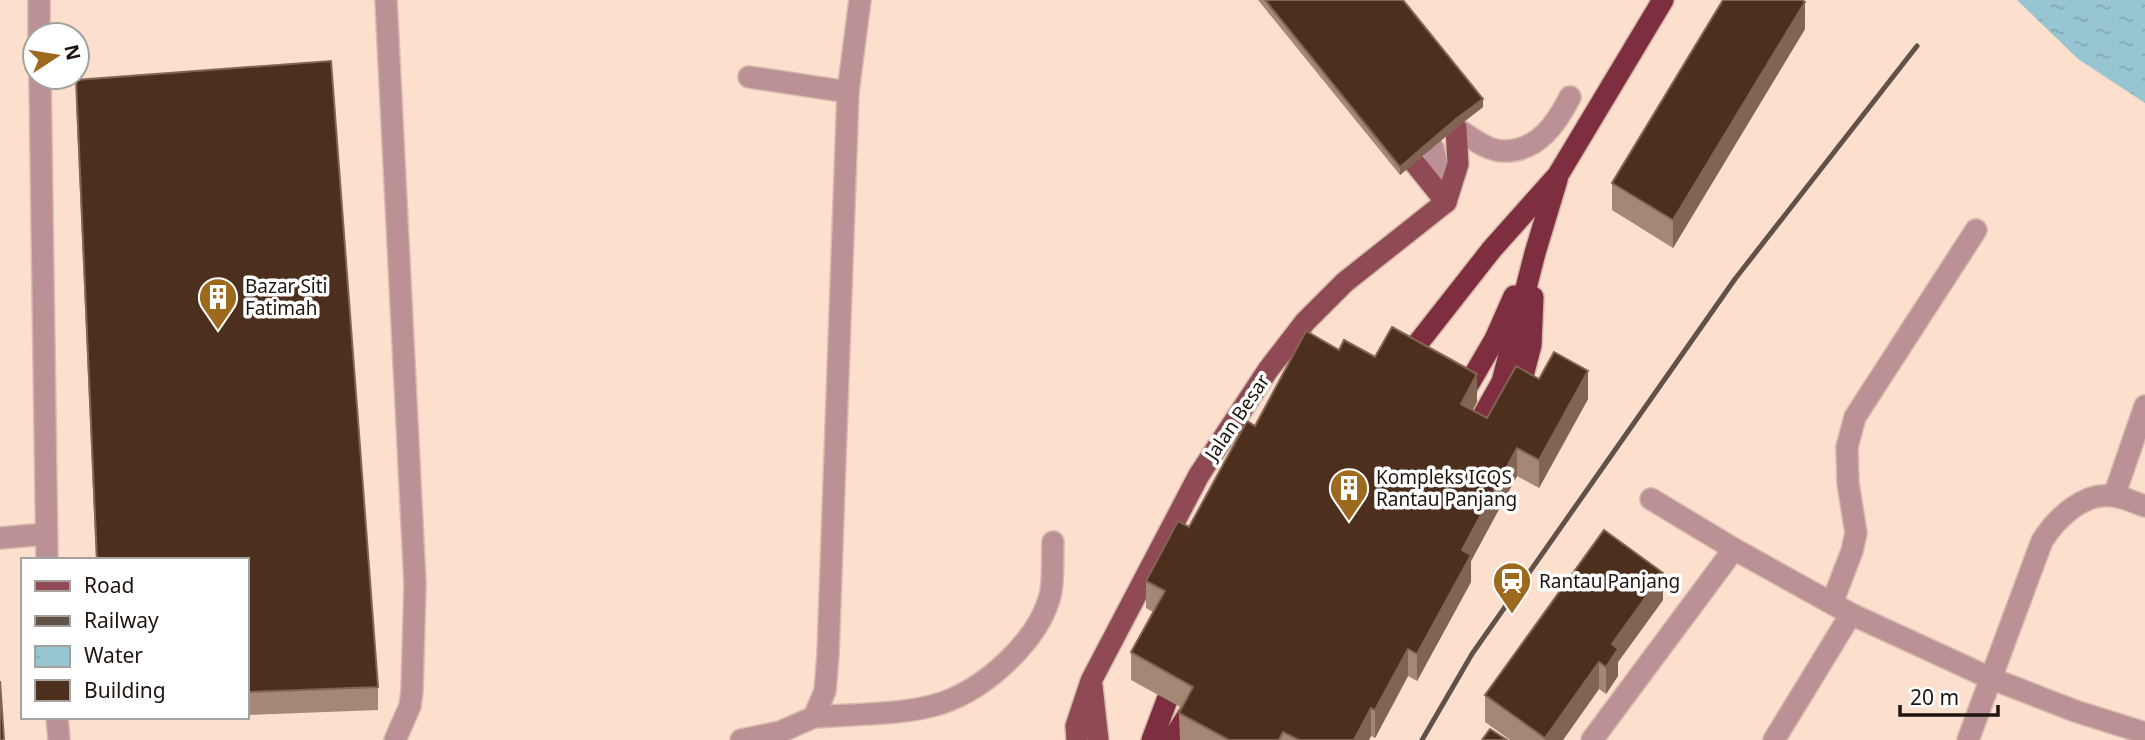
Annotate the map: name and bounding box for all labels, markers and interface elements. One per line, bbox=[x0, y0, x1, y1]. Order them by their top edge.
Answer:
north arrow bbox=[21, 21, 91, 91]
text: N bbox=[58, 42, 87, 63]
place label: Bazar Siti Fatimah bbox=[245, 273, 327, 321]
building icon: Bazar Siti Fatimah bbox=[197, 276, 239, 331]
street label: Jalan Besar bbox=[1197, 369, 1275, 467]
place label: Kompleks ICQS Rantau Panjang bbox=[1376, 464, 1517, 512]
building icon: Kompleks ICQS Rantau Panjang bbox=[1328, 467, 1370, 522]
legend bbox=[21, 558, 248, 719]
station icon: Rantau Panjang bbox=[1491, 560, 1533, 615]
place label: Rantau Panjang bbox=[1539, 568, 1680, 594]
text: Road bbox=[84, 571, 134, 599]
text: Railway bbox=[84, 606, 159, 634]
text: Water bbox=[84, 641, 143, 669]
scale bar bbox=[1900, 674, 1998, 718]
text: Building bbox=[84, 676, 166, 704]
text: 20 m bbox=[1910, 683, 1959, 711]

